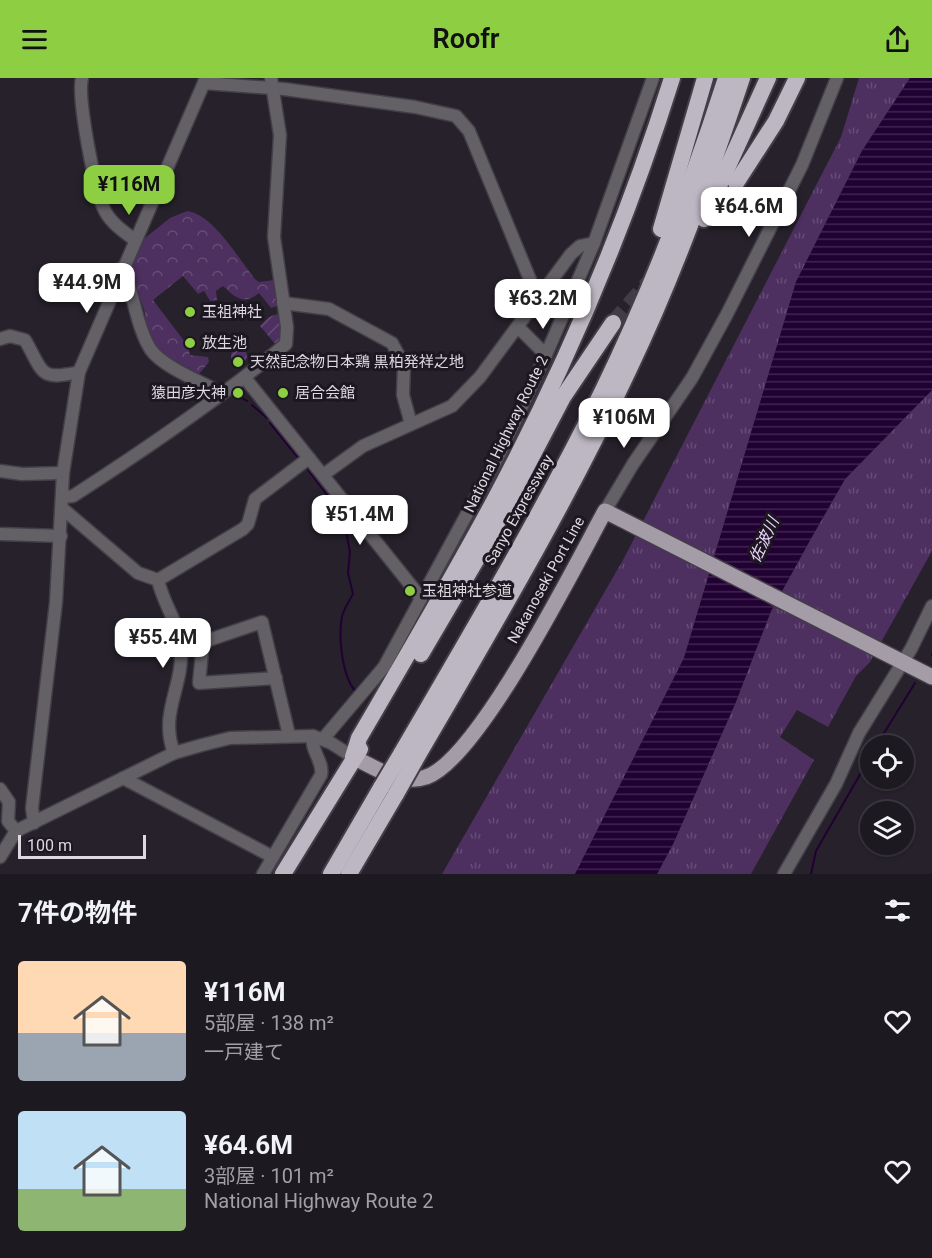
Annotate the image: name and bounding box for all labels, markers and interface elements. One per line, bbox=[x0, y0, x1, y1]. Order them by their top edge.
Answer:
icon: menu bbox=[18, 23, 51, 56]
text: Roofr bbox=[432, 23, 500, 55]
icon: share bbox=[881, 23, 914, 56]
pin: ¥116M bbox=[87, 165, 171, 216]
text: ¥116M bbox=[98, 172, 160, 196]
pin: ¥64.6M bbox=[700, 187, 798, 238]
text: ¥64.6M bbox=[715, 194, 783, 218]
pin: ¥44.9M bbox=[38, 263, 136, 314]
text: ¥44.9M bbox=[53, 270, 121, 294]
pin: ¥63.2M bbox=[494, 279, 592, 330]
text: ¥63.2M bbox=[509, 286, 577, 310]
place label: 玉祖神社 bbox=[202, 303, 262, 321]
marker: 玉祖神社 bbox=[183, 305, 197, 319]
place label: 放生池 bbox=[202, 334, 247, 352]
marker: 放生池 bbox=[183, 336, 197, 350]
place label: 天然記念物日本鶏 黒柏発祥之地 bbox=[250, 353, 464, 371]
street label: National Highway Route 2 bbox=[460, 353, 552, 515]
marker: 天然記念物日本鶏 黒柏発祥之地 bbox=[231, 355, 245, 369]
place label: 猿田彦大神 bbox=[151, 384, 226, 402]
place label: 居合会館 bbox=[295, 384, 355, 402]
marker: 猿田彦大神 bbox=[231, 386, 245, 400]
marker: 居合会館 bbox=[276, 386, 290, 400]
pin: ¥106M bbox=[582, 398, 666, 449]
text: ¥106M bbox=[593, 405, 655, 429]
street label: Sanyo Expressway bbox=[481, 451, 557, 569]
pin: ¥51.4M bbox=[311, 495, 409, 546]
text: ¥51.4M bbox=[326, 502, 394, 526]
water label: 佐波川 bbox=[745, 512, 784, 566]
street label: Nakanoseki Port Line bbox=[504, 513, 588, 647]
place label: 玉祖神社参道 bbox=[422, 582, 512, 600]
marker: 玉祖神社参道 bbox=[403, 584, 417, 598]
pin: ¥55.4M bbox=[114, 618, 212, 669]
text: ¥55.4M bbox=[129, 625, 197, 649]
map controls bbox=[860, 735, 914, 855]
button: locate bbox=[860, 735, 914, 789]
button: layers bbox=[860, 801, 914, 855]
scale bar bbox=[18, 832, 146, 860]
text: 100 m bbox=[27, 836, 72, 855]
icon: filters bbox=[881, 894, 914, 927]
text: 7件の物件 bbox=[18, 898, 137, 928]
text: ¥116M bbox=[204, 977, 285, 1007]
icon: home bbox=[66, 985, 138, 1057]
icon: heart bbox=[881, 1005, 914, 1038]
text: 5部屋 · 138 m² bbox=[204, 1011, 334, 1035]
text: 一戸建て bbox=[204, 1040, 284, 1064]
text: ¥64.6M bbox=[204, 1130, 293, 1160]
icon: home bbox=[66, 1135, 138, 1207]
icon: heart bbox=[881, 1155, 914, 1188]
text: 3部屋 · 101 m² bbox=[204, 1164, 334, 1188]
text: National Highway Route 2 bbox=[204, 1189, 433, 1213]

